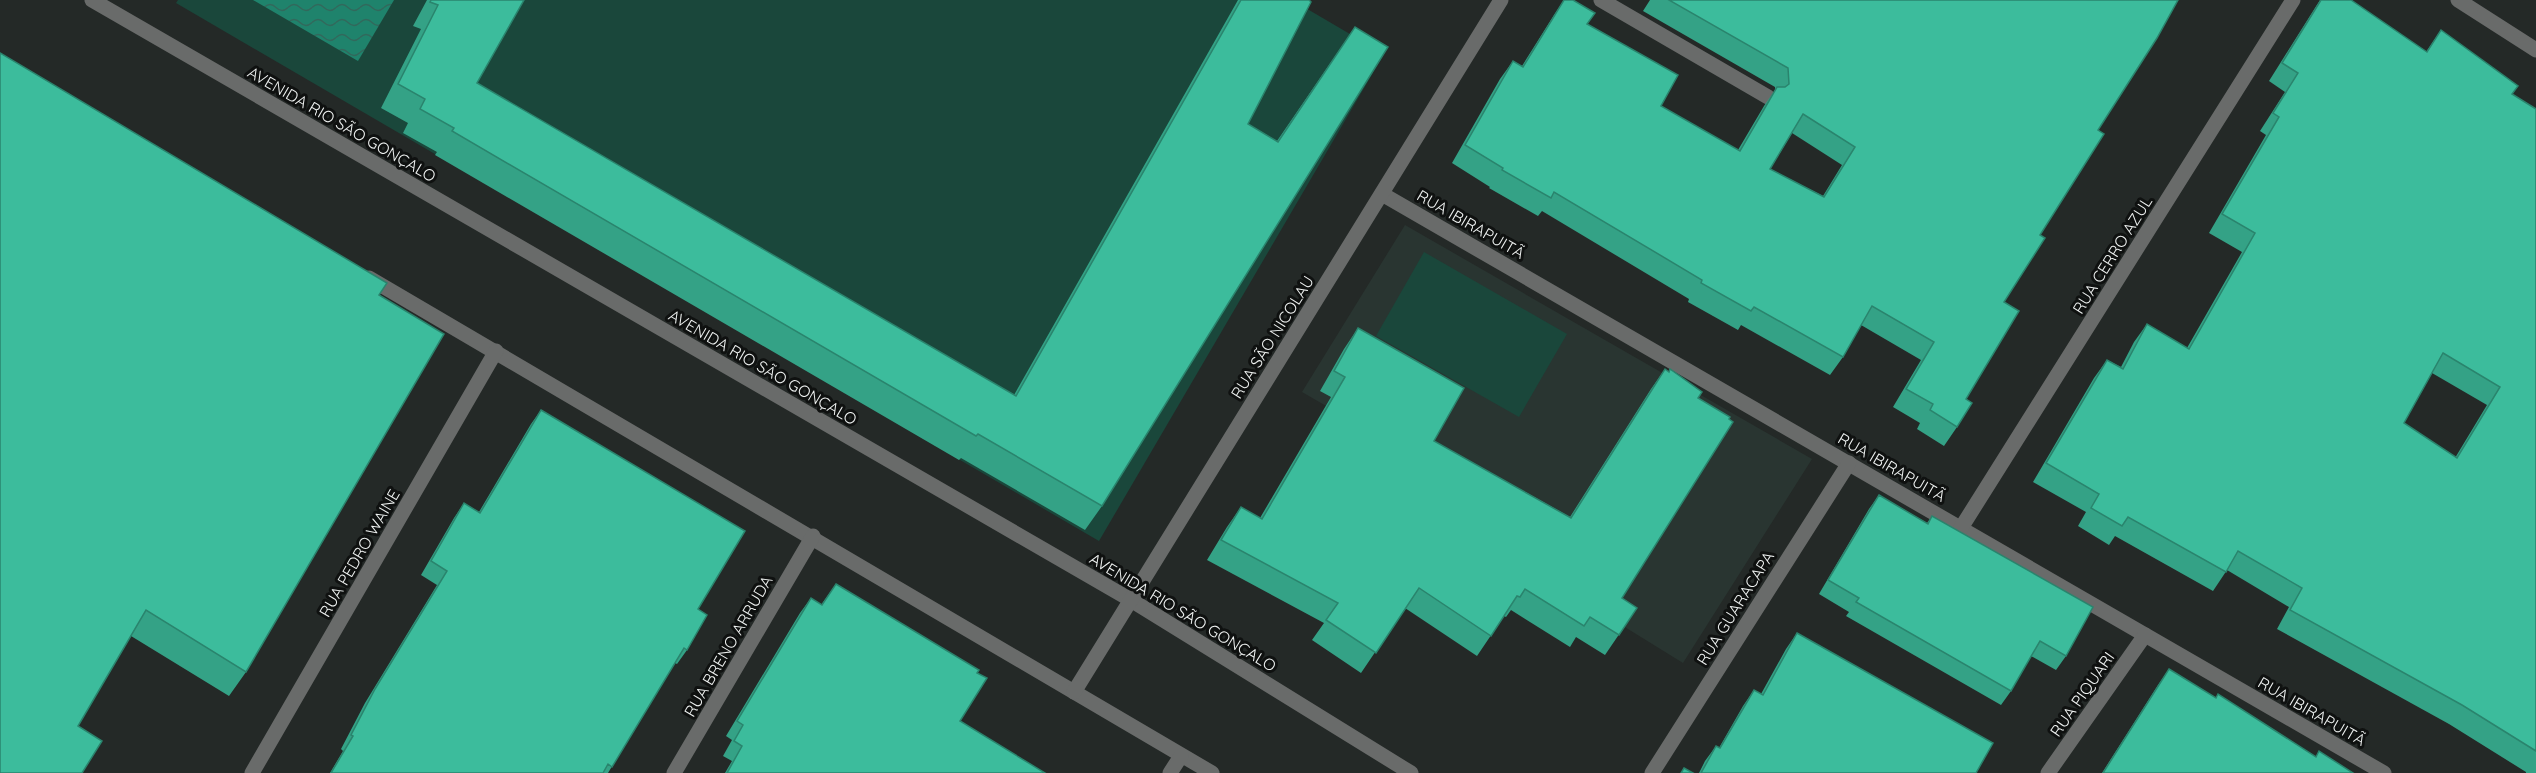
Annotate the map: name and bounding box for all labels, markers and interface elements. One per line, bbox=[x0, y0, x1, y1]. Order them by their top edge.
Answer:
street label: AVENIDA RIO SÃO GONÇALO bbox=[244, 62, 440, 186]
street label: RUA IBIRAPUITÃ bbox=[1414, 185, 1528, 263]
street label: RUA CERRO AZUL bbox=[2068, 192, 2156, 317]
street label: RUA SÃO NICOLAU bbox=[1226, 272, 1318, 402]
street label: AVENIDA RIO SÃO GONÇALO bbox=[665, 305, 861, 429]
street label: RUA IBIRAPUITÃ bbox=[1835, 428, 1949, 506]
street label: RUA PEDRO WAINE bbox=[314, 486, 404, 620]
street label: RUA GUARACAPA bbox=[1692, 547, 1778, 669]
street label: AVENIDA RIO SÃO GONÇALO bbox=[1086, 548, 1280, 676]
street label: RUA BRENO ARRUDA bbox=[679, 572, 777, 720]
street label: RUA PIQUARI bbox=[2045, 648, 2119, 740]
street label: RUA IBIRAPUITÃ bbox=[2255, 672, 2369, 750]

